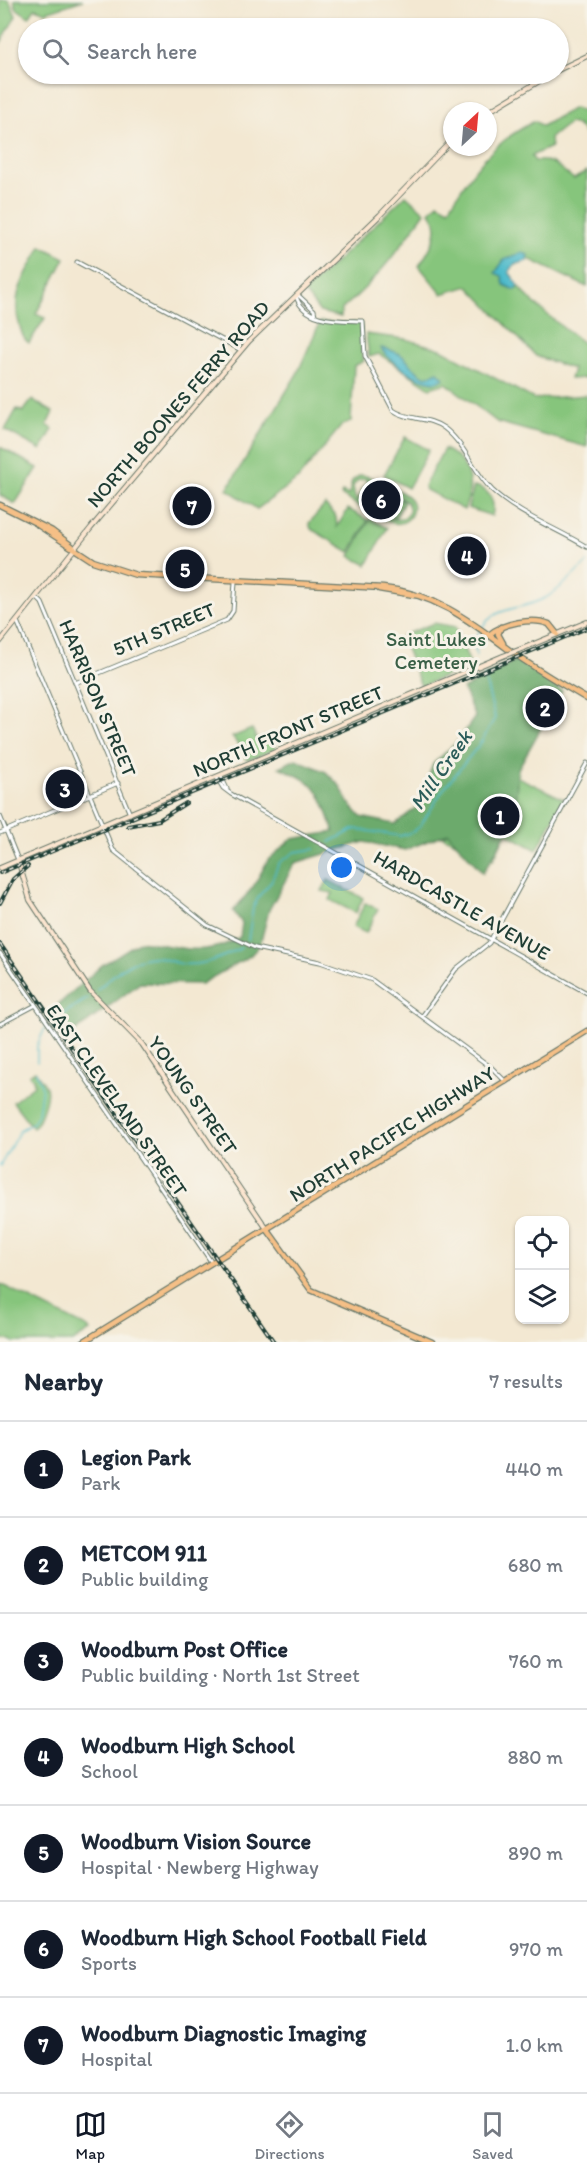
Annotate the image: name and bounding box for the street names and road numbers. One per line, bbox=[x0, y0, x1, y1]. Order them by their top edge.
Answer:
street label: NORTH BOONES FERRY ROAD bbox=[82, 296, 274, 512]
street label: 5TH STREET bbox=[109, 597, 219, 661]
street label: HARRISON STREET bbox=[54, 616, 142, 780]
street label: NORTH FRONT STREET bbox=[189, 680, 387, 782]
street label: HARDCASTLE AVENUE bbox=[370, 845, 554, 965]
street label: EAST CLEVELAND STREET bbox=[41, 999, 193, 1201]
street label: YOUNG STREET bbox=[143, 1031, 243, 1159]
street label: NORTH PACIFIC HIGHWAY bbox=[285, 1061, 500, 1207]

